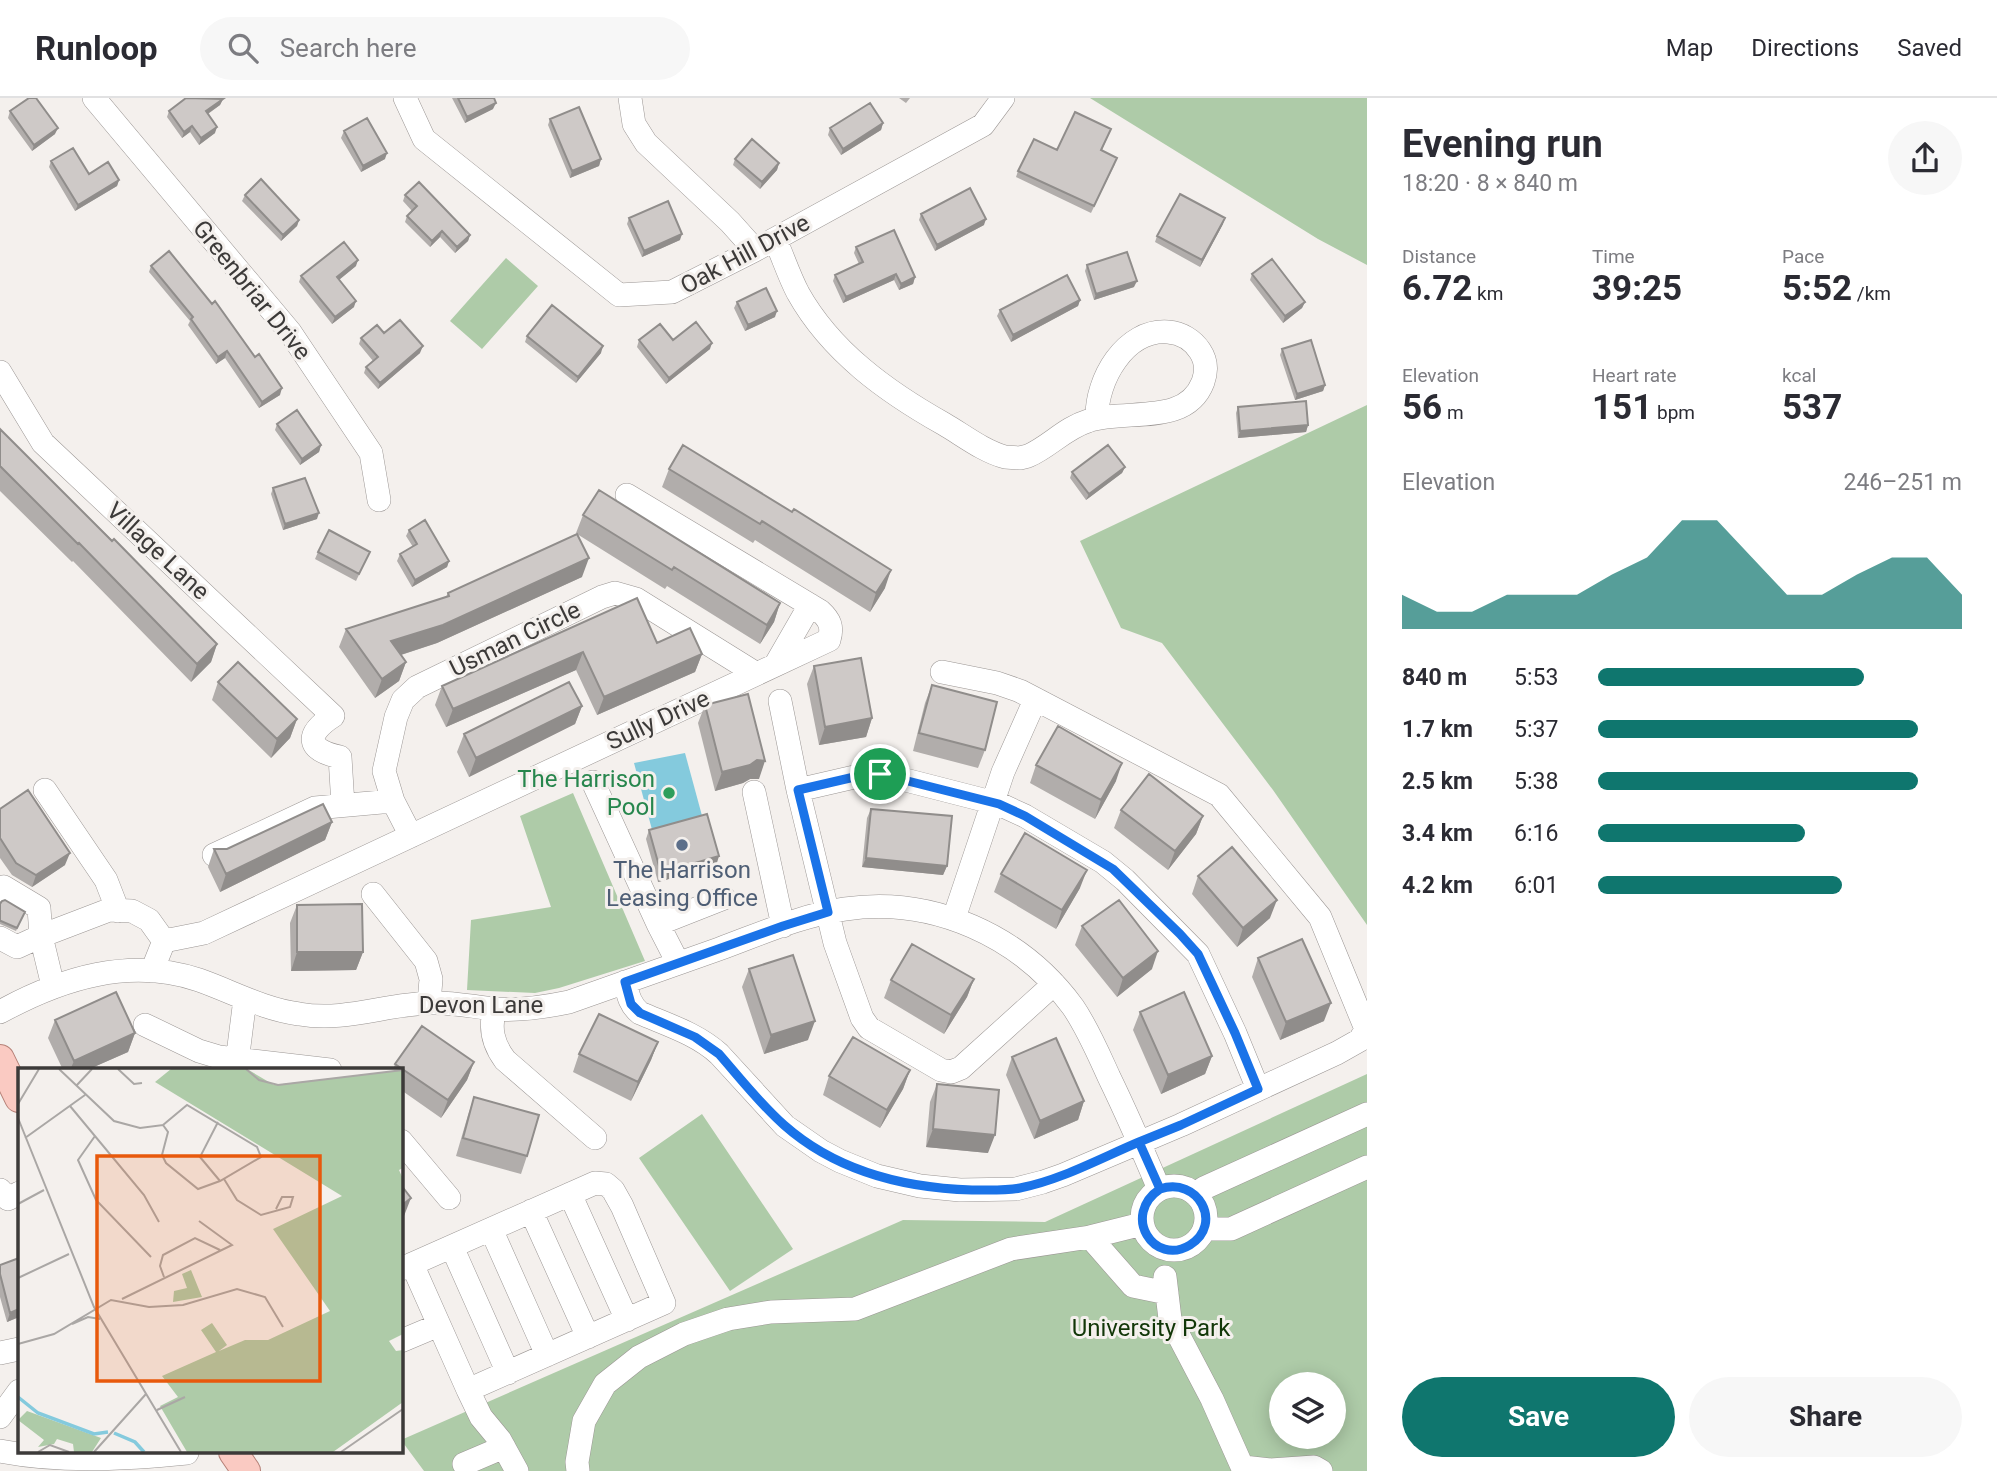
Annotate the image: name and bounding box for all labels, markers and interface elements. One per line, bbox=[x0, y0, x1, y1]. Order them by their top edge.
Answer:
search box bbox=[200, 17, 690, 80]
text: Runloop bbox=[35, 29, 158, 68]
icon: search bbox=[224, 29, 262, 67]
text: Search here bbox=[280, 33, 416, 63]
text: Map bbox=[1666, 34, 1713, 62]
text: Directions bbox=[1751, 34, 1859, 62]
text: Saved bbox=[1897, 34, 1962, 62]
button: share bbox=[1888, 121, 1962, 195]
text: Evening run bbox=[1402, 122, 1603, 166]
text: 18:20 · 8 × 840 m bbox=[1402, 170, 1578, 197]
street label: Oak Hill Drive bbox=[676, 208, 814, 300]
street label: Greenbriar Drive bbox=[187, 215, 317, 365]
text: Distance bbox=[1402, 245, 1476, 268]
text: Time bbox=[1592, 245, 1635, 268]
text: Pace bbox=[1782, 245, 1824, 268]
text: 6.72 bbox=[1402, 268, 1472, 309]
text: 39:25 bbox=[1592, 268, 1682, 309]
text: 5:52 bbox=[1782, 268, 1852, 309]
text: km bbox=[1472, 282, 1503, 305]
text: /km bbox=[1852, 282, 1891, 305]
text: Elevation bbox=[1402, 364, 1479, 387]
text: Heart rate bbox=[1592, 364, 1677, 387]
text: kcal bbox=[1782, 364, 1816, 387]
text: 56 bbox=[1402, 387, 1442, 428]
text: 151 bbox=[1592, 387, 1652, 428]
text: 537 bbox=[1782, 387, 1842, 428]
text: m bbox=[1442, 401, 1464, 424]
text: bpm bbox=[1652, 401, 1695, 424]
text: Elevation bbox=[1402, 469, 1495, 496]
text: 246–251 m bbox=[1843, 469, 1962, 496]
street label: Village Lane bbox=[101, 496, 215, 606]
street label: Usman Circle bbox=[445, 595, 585, 683]
text: 840 m bbox=[1402, 664, 1467, 691]
text: 5:53 bbox=[1514, 664, 1558, 691]
street label: Sully Drive bbox=[602, 684, 714, 756]
text: 1.7 km bbox=[1402, 716, 1473, 743]
text: 5:37 bbox=[1514, 716, 1558, 743]
pin bbox=[850, 744, 910, 804]
icon: arrive bbox=[861, 755, 899, 793]
place label: The Harrison Pool bbox=[517, 765, 655, 821]
text: 2.5 km bbox=[1402, 768, 1473, 795]
text: 5:38 bbox=[1514, 768, 1558, 795]
marker: The Harrison Pool bbox=[661, 785, 677, 801]
text: 3.4 km bbox=[1402, 820, 1473, 847]
text: 6:16 bbox=[1514, 820, 1558, 847]
marker: The Harrison Leasing Office bbox=[674, 837, 690, 853]
place label: The Harrison Leasing Office bbox=[606, 856, 758, 912]
text: 4.2 km bbox=[1402, 872, 1473, 899]
text: 6:01 bbox=[1514, 872, 1558, 899]
street label: Devon Lane bbox=[419, 991, 543, 1019]
inset map bbox=[18, 1068, 402, 1454]
park label: University Park bbox=[1072, 1314, 1231, 1342]
map controls bbox=[1269, 1372, 1346, 1449]
button: layers bbox=[1269, 1372, 1346, 1449]
button: Save bbox=[1402, 1377, 1675, 1457]
button: Share bbox=[1689, 1377, 1962, 1457]

